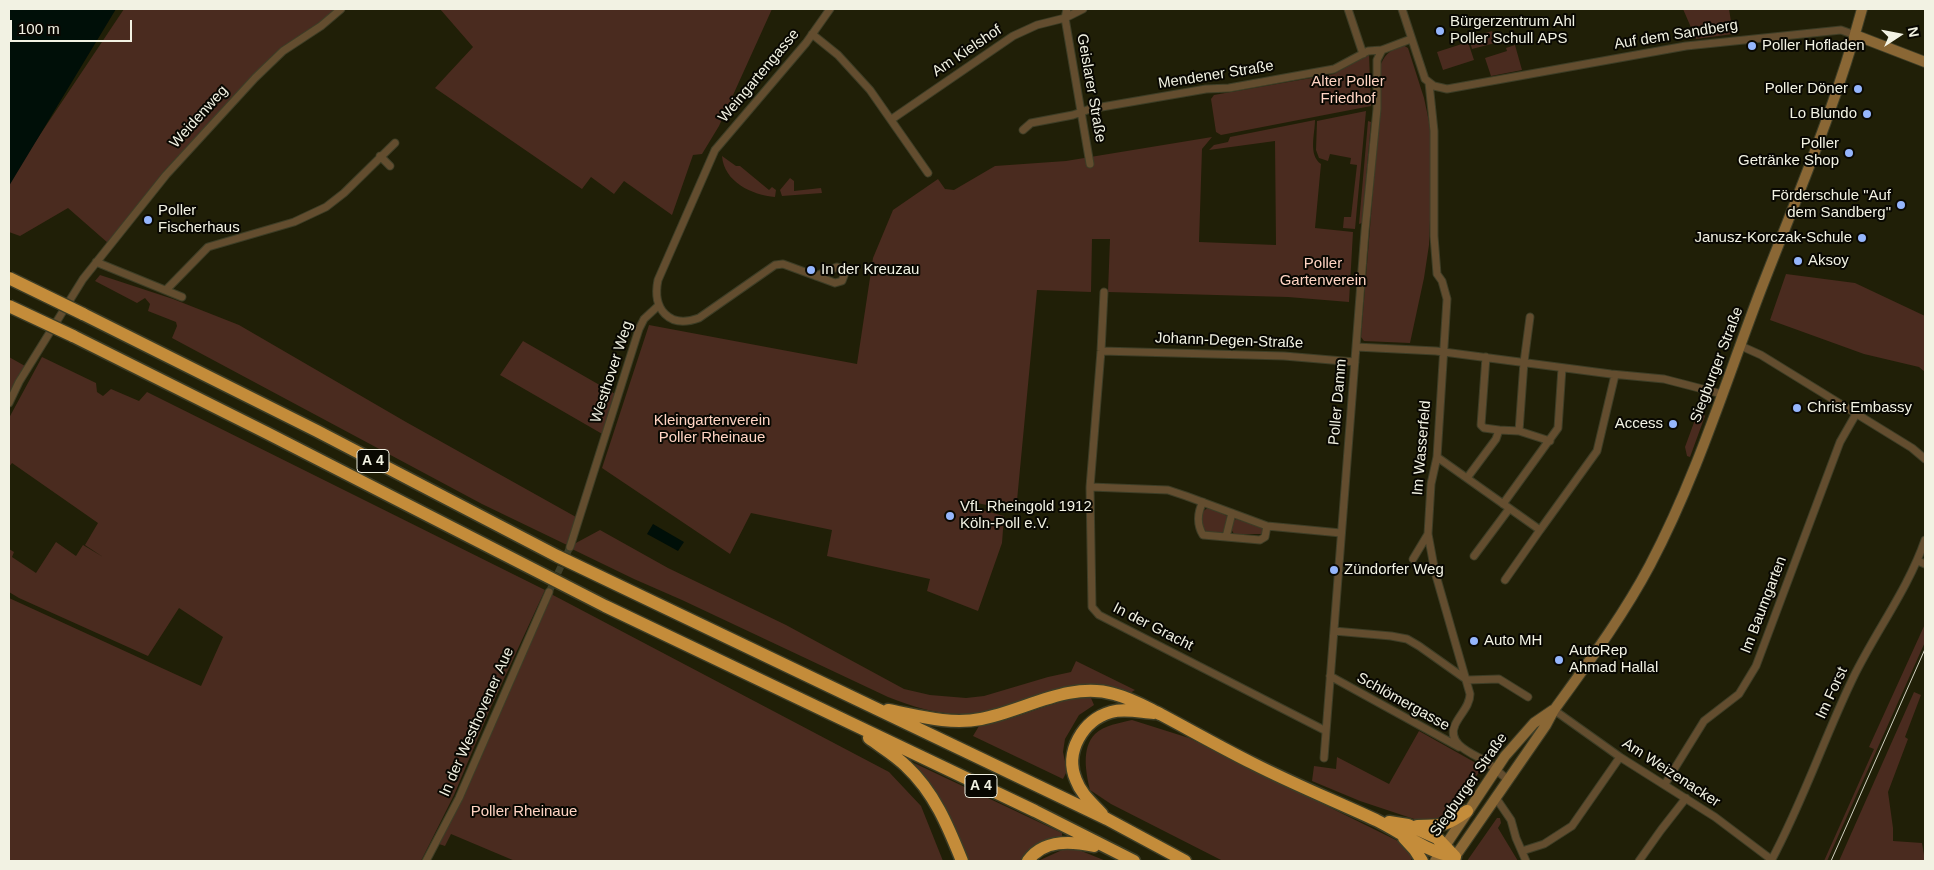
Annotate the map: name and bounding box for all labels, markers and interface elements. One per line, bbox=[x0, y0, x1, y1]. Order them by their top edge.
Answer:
scale bar bbox=[12, 10, 135, 42]
north arrow bbox=[1874, 10, 1924, 60]
place label: Bürgerzentrum Ahl Poller Schull APS bbox=[1450, 13, 1575, 48]
street label: Auf dem Sandberg bbox=[1613, 16, 1739, 54]
text: 100 m bbox=[18, 20, 60, 37]
street label: Am Kielshof bbox=[929, 21, 1005, 81]
marker: Bürgerzentrum Ahl Poller Schull APS bbox=[1434, 25, 1446, 37]
street label: Weingartengasse bbox=[715, 26, 803, 126]
text: N bbox=[1905, 26, 1923, 39]
street label: Geislarer Straße bbox=[1073, 32, 1109, 144]
place label: Poller Hofladen bbox=[1762, 37, 1865, 55]
marker: Poller Hofladen bbox=[1746, 40, 1758, 52]
street label: Mendener Straße bbox=[1157, 57, 1275, 93]
park label: Alter Poller Friedhof bbox=[1311, 73, 1385, 108]
place label: Poller Döner bbox=[1765, 80, 1848, 98]
street label: Weidenweg bbox=[166, 82, 232, 152]
marker: Poller Döner bbox=[1852, 83, 1864, 95]
place label: Lo Blundo bbox=[1789, 105, 1857, 123]
marker: Lo Blundo bbox=[1861, 108, 1873, 120]
place label: Poller Getränke Shop bbox=[1738, 135, 1839, 170]
marker: Poller Getränke Shop bbox=[1843, 147, 1855, 159]
place label: Förderschule "Auf dem Sandberg" bbox=[1771, 187, 1891, 222]
marker: Förderschule "Auf dem Sandberg" bbox=[1895, 199, 1907, 211]
place label: Poller Fischerhaus bbox=[158, 202, 240, 237]
marker: Poller Fischerhaus bbox=[142, 214, 154, 226]
place label: Janusz-Korczak-Schule bbox=[1694, 229, 1852, 247]
marker: Janusz-Korczak-Schule bbox=[1856, 232, 1868, 244]
place label: Aksoy bbox=[1808, 252, 1849, 270]
park label: Poller Gartenverein bbox=[1280, 255, 1366, 290]
marker: Aksoy bbox=[1792, 255, 1804, 267]
place label: In der Kreuzau bbox=[821, 261, 919, 279]
marker: In der Kreuzau bbox=[805, 264, 817, 276]
street label: Siegburger Straße bbox=[1687, 305, 1747, 425]
street label: Westhover Weg bbox=[587, 319, 637, 425]
street label: Johann-Degen-Straße bbox=[1155, 329, 1303, 353]
street label: Poller Damm bbox=[1325, 358, 1351, 446]
place label: Christ Embassy bbox=[1807, 399, 1912, 417]
street label: Im Wasserfeld bbox=[1409, 400, 1435, 496]
marker: Christ Embassy bbox=[1791, 402, 1803, 414]
park label: Kleingartenverein Poller Rheinaue bbox=[654, 412, 770, 447]
place label: Access bbox=[1615, 415, 1663, 433]
marker: Access bbox=[1667, 418, 1679, 430]
road number: A 4 bbox=[357, 450, 389, 472]
place label: VfL Rheingold 1912 Köln-Poll e.V. bbox=[960, 498, 1092, 533]
marker: VfL Rheingold 1912 Köln-Poll e.V. bbox=[944, 510, 956, 522]
street label: Im Baumgarten bbox=[1737, 554, 1791, 656]
place label: Zündorfer Weg bbox=[1344, 561, 1444, 579]
marker: Zündorfer Weg bbox=[1328, 564, 1340, 576]
street label: In der Gracht bbox=[1110, 599, 1196, 655]
place label: Auto MH bbox=[1484, 632, 1542, 650]
marker: Auto MH bbox=[1468, 635, 1480, 647]
place label: AutoRep Ahmad Hallal bbox=[1569, 642, 1658, 677]
street label: In der Westhovener Aue bbox=[436, 645, 518, 799]
marker: AutoRep Ahmad Hallal bbox=[1553, 654, 1565, 666]
street label: Im Forst bbox=[1812, 664, 1852, 722]
street label: Schlömergasse bbox=[1353, 669, 1453, 735]
street label: Siegburger Straße bbox=[1426, 730, 1512, 840]
street label: Am Weizenacker bbox=[1619, 735, 1723, 811]
road number: A 4 bbox=[965, 774, 997, 798]
park label: Poller Rheinaue bbox=[471, 803, 577, 821]

